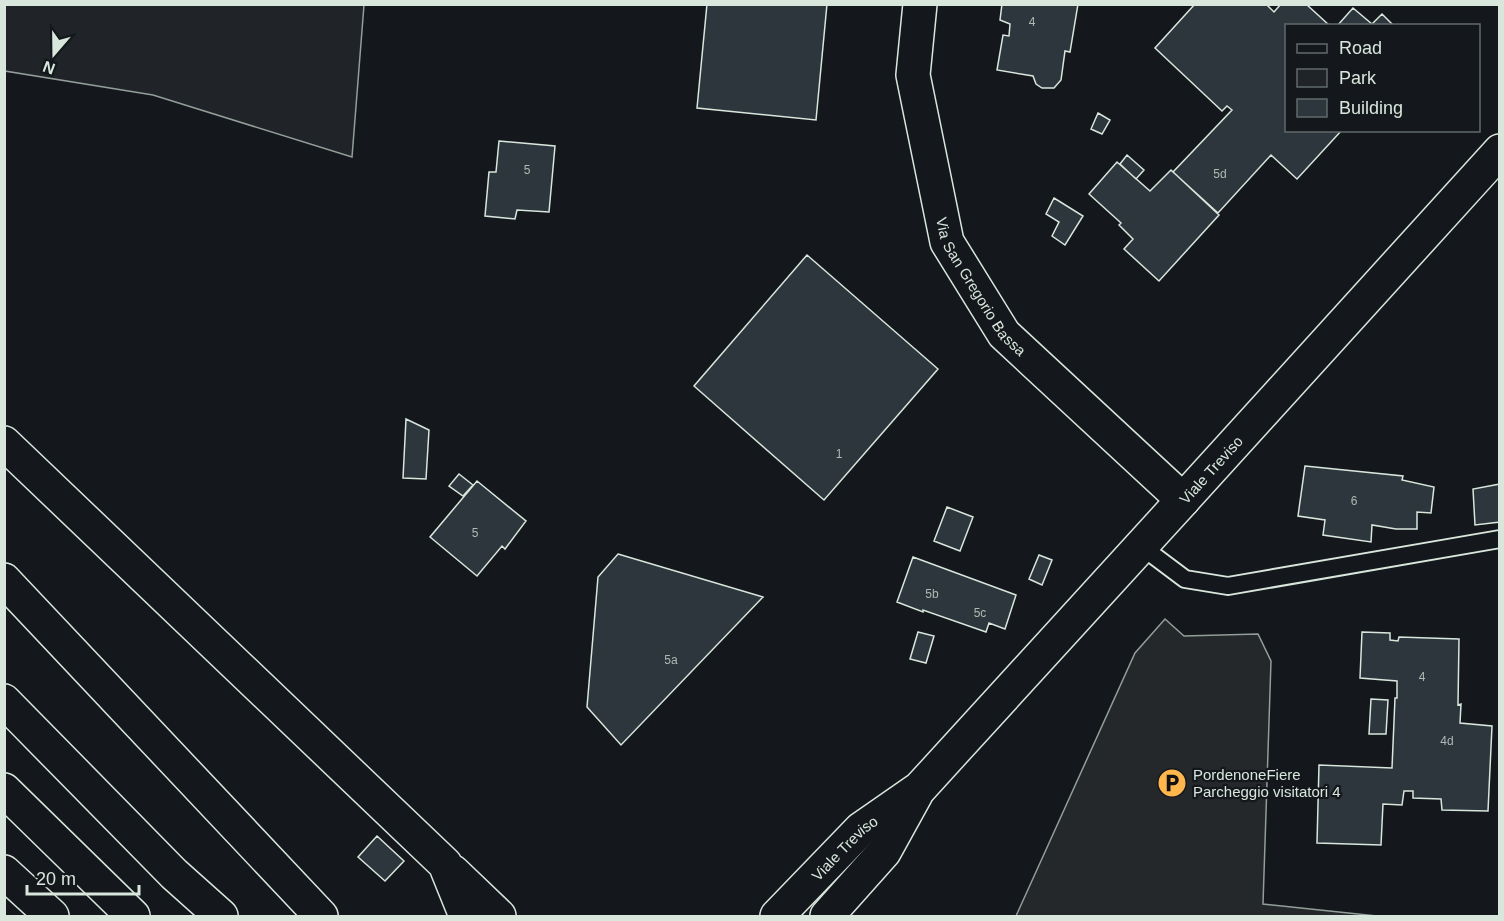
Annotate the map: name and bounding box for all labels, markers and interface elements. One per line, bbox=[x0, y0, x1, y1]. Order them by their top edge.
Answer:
house number: 4 bbox=[1029, 15, 1036, 29]
north arrow bbox=[24, 24, 84, 84]
legend bbox=[1285, 24, 1480, 132]
text: Road bbox=[1339, 38, 1382, 58]
text: N bbox=[41, 58, 57, 78]
text: Park bbox=[1339, 68, 1377, 88]
text: Building bbox=[1339, 98, 1403, 118]
house number: 5 bbox=[524, 163, 531, 177]
house number: 5d bbox=[1213, 167, 1227, 181]
street label: Via San Gregorio Bassa bbox=[934, 216, 1030, 359]
street label: Viale Treviso bbox=[1176, 432, 1246, 507]
house number: 1 bbox=[836, 447, 843, 461]
house number: 6 bbox=[1351, 494, 1358, 508]
house number: 5 bbox=[472, 526, 479, 540]
house number: 5b bbox=[925, 587, 939, 601]
house number: 5c bbox=[974, 606, 986, 620]
house number: 5a bbox=[664, 653, 678, 667]
house number: 4 bbox=[1419, 670, 1426, 684]
house number: 4d bbox=[1440, 734, 1454, 748]
place label: PordenoneFiere Parcheggio visitatori 4 bbox=[1193, 766, 1341, 800]
parking icon: PordenoneFiere Parcheggio visitatori 4 bbox=[1156, 767, 1188, 799]
street label: Viale Treviso bbox=[808, 812, 881, 884]
scale bar bbox=[27, 858, 140, 896]
text: 20 m bbox=[36, 869, 76, 889]

